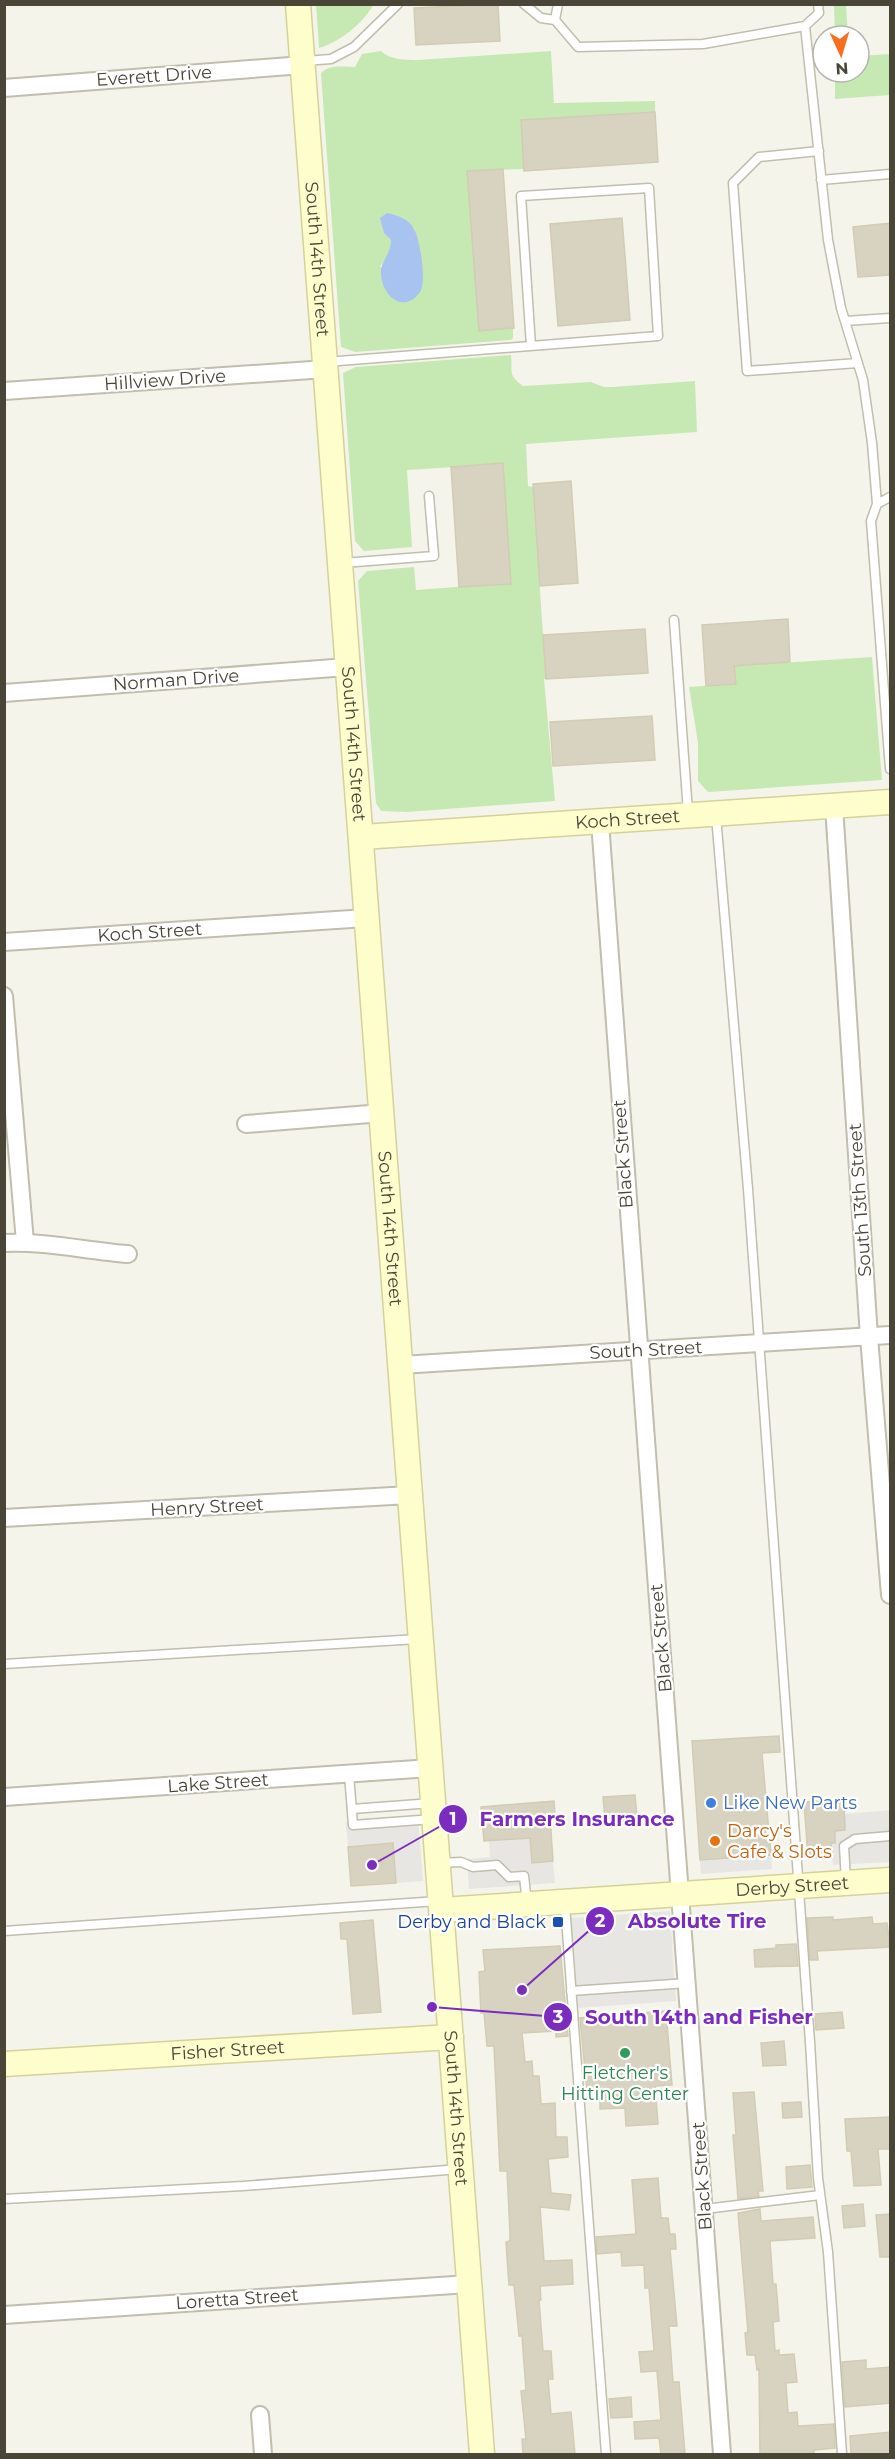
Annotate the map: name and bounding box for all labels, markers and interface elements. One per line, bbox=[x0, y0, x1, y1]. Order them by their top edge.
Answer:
north arrow bbox=[811, 24, 871, 84]
text: N bbox=[835, 59, 849, 78]
street label: Everett Drive bbox=[95, 61, 213, 91]
street label: South 14th Street bbox=[300, 181, 334, 338]
street label: Hillview Drive bbox=[103, 365, 227, 395]
street label: Norman Drive bbox=[112, 665, 240, 695]
street label: South 14th Street bbox=[337, 665, 370, 822]
street label: Koch Street bbox=[574, 805, 681, 834]
street label: Koch Street bbox=[97, 918, 203, 947]
street label: Black Street bbox=[608, 1099, 638, 1209]
street label: South 13th Street bbox=[844, 1122, 876, 1278]
street label: South 14th Street bbox=[373, 1150, 407, 1307]
street label: South Street bbox=[589, 1336, 703, 1364]
street label: Henry Street bbox=[150, 1493, 264, 1521]
street label: Black Street bbox=[645, 1583, 677, 1693]
street label: Lake Street bbox=[167, 1768, 269, 1798]
place label: Like New Parts bbox=[723, 1792, 857, 1814]
marker: Like New Parts bbox=[704, 1796, 718, 1810]
callout: Farmers Insurance bbox=[438, 1800, 687, 1838]
text: Farmers Insurance bbox=[479, 1807, 675, 1831]
text: 1 bbox=[449, 1808, 457, 1830]
place label: Darcy's Cafe & Slots bbox=[727, 1820, 832, 1863]
marker: Darcy's Cafe & Slots bbox=[708, 1834, 722, 1848]
street label: Derby Street bbox=[735, 1872, 850, 1901]
callout: Absolute Tire bbox=[585, 1902, 778, 1940]
text: Absolute Tire bbox=[627, 1909, 766, 1933]
text: 2 bbox=[595, 1910, 606, 1932]
place label: Derby and Black bbox=[397, 1911, 546, 1933]
marker: Derby and Black bbox=[551, 1915, 565, 1929]
callout: South 14th and Fisher bbox=[543, 1998, 825, 2036]
text: South 14th and Fisher bbox=[585, 2005, 813, 2029]
text: 3 bbox=[552, 2006, 564, 2028]
street label: South 14th Street bbox=[439, 2030, 473, 2187]
street label: Fisher Street bbox=[170, 2036, 285, 2065]
marker: Fletcher's Hitting Center bbox=[618, 2046, 632, 2060]
place label: Fletcher's Hitting Center bbox=[561, 2062, 689, 2105]
street label: Black Street bbox=[687, 2121, 717, 2231]
street label: Loretta Street bbox=[175, 2284, 299, 2314]

